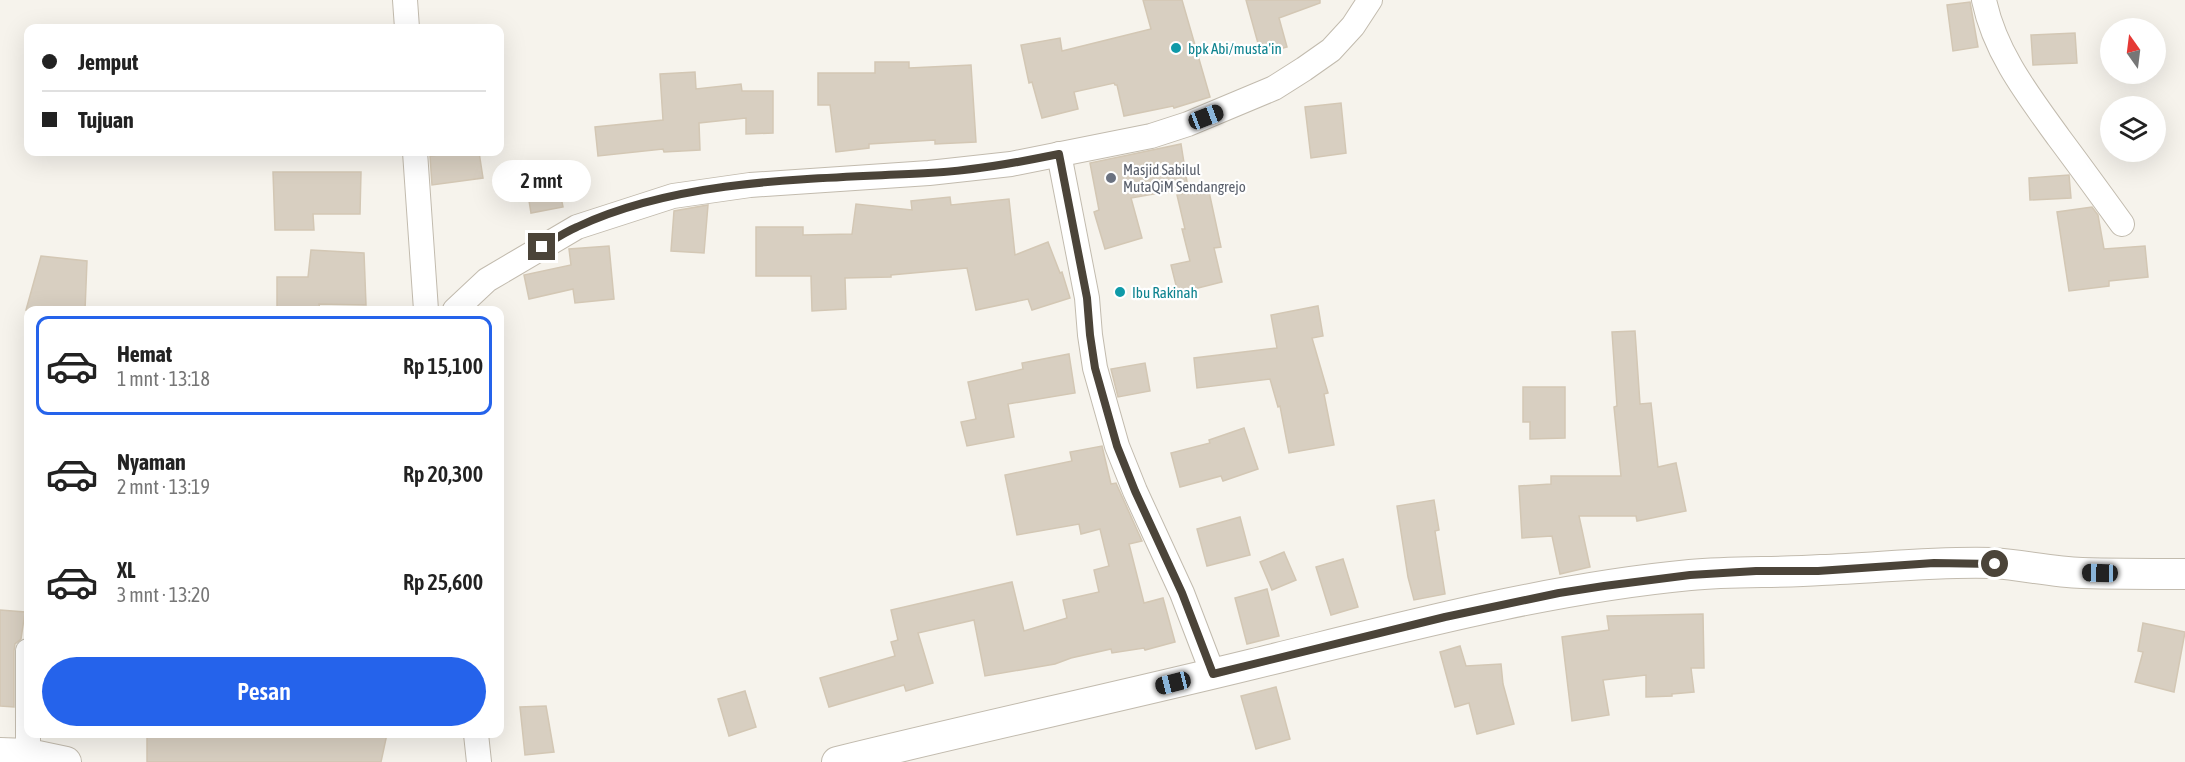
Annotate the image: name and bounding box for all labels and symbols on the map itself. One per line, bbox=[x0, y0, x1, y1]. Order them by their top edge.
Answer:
north arrow bbox=[2100, 18, 2166, 84]
place label: bpk Abi/musta'in bbox=[1188, 40, 1282, 57]
marker: bpk Abi/musta'in bbox=[1169, 41, 1183, 55]
car bbox=[1186, 102, 1226, 132]
callout: 2 mnt bbox=[492, 160, 592, 202]
place label: Masjid Sabilul MutaQiM Sendangrejo bbox=[1123, 161, 1246, 195]
marker: Masjid Sabilul MutaQiM Sendangrejo bbox=[1104, 171, 1118, 185]
route end bbox=[528, 233, 555, 260]
place label: Ibu Rakinah bbox=[1132, 284, 1198, 301]
marker: Ibu Rakinah bbox=[1113, 285, 1127, 299]
route start bbox=[1981, 550, 2008, 577]
car bbox=[2082, 564, 2118, 582]
car bbox=[1153, 670, 1193, 696]

